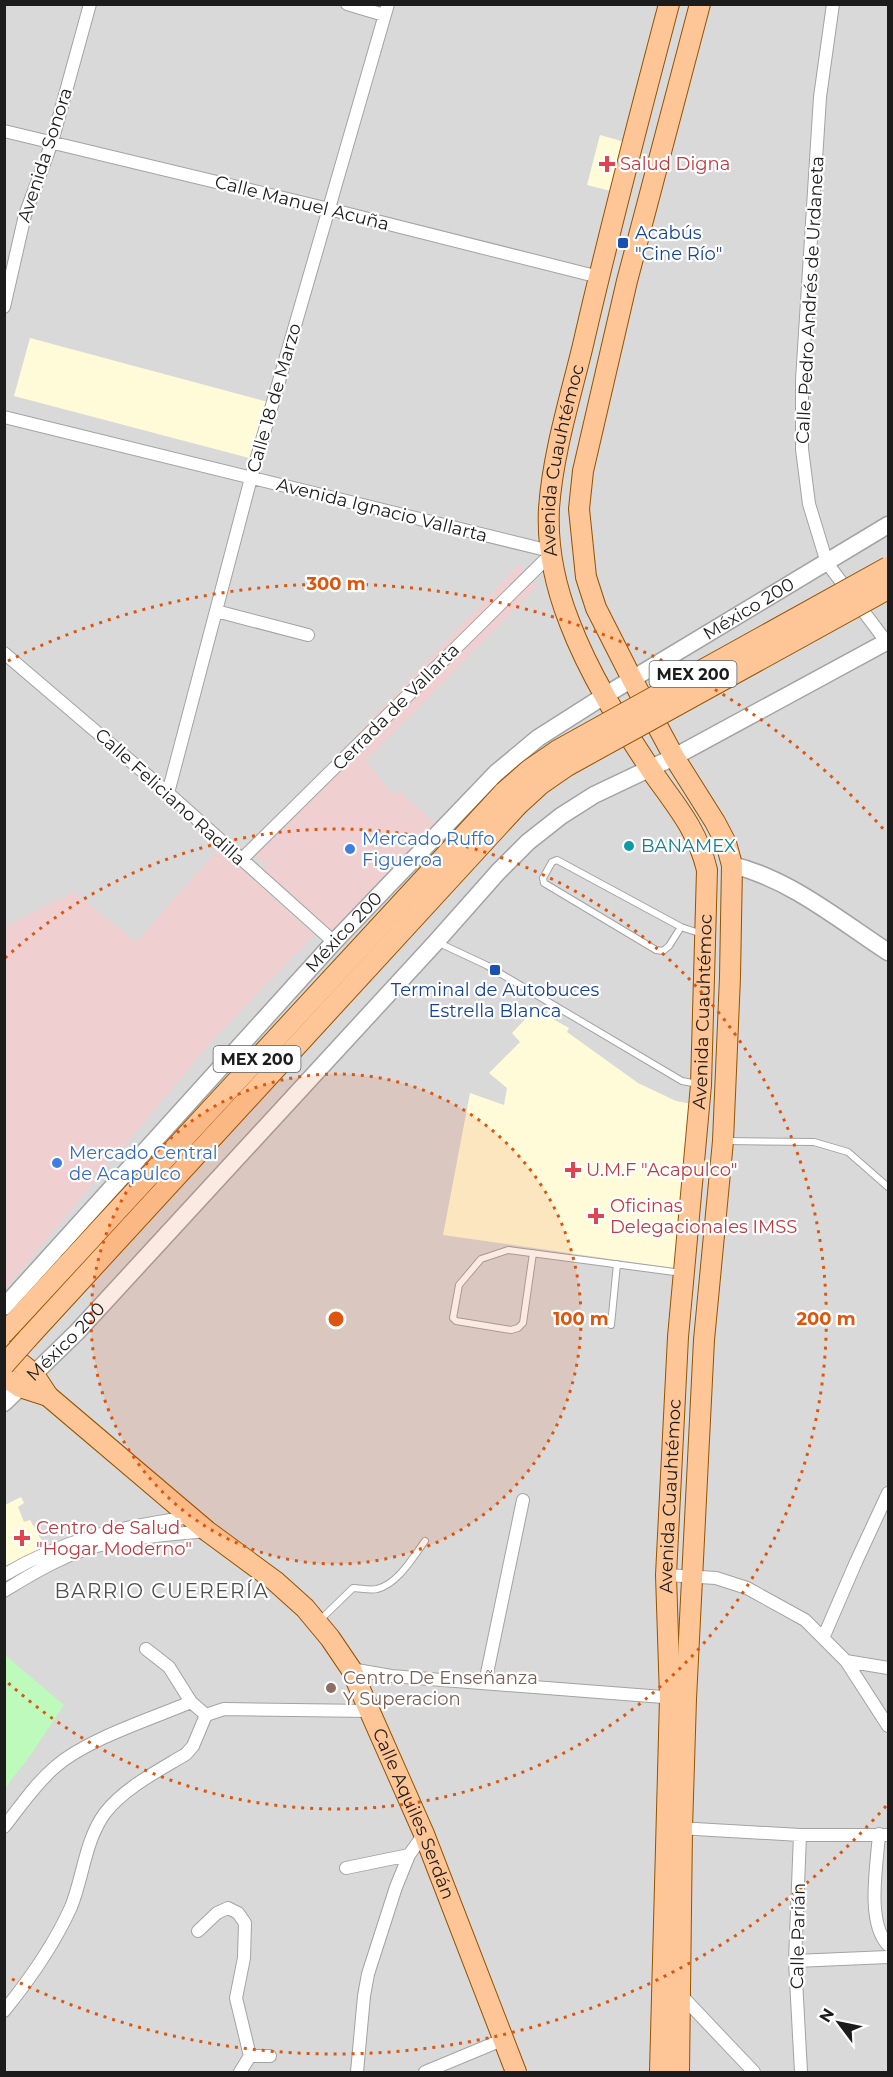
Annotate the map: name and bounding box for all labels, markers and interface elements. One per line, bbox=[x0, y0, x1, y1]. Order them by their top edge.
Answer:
street label: Avenida Sonora bbox=[13, 85, 77, 225]
place label: Salud Digna bbox=[620, 153, 730, 175]
marker: Salud Digna bbox=[598, 155, 616, 173]
street label: Calle Pedro Andrés de Urdaneta bbox=[791, 155, 829, 445]
street label: Calle Manuel Acuña bbox=[213, 171, 391, 235]
place label: Acabús "Cine Río" bbox=[635, 222, 722, 265]
marker: Acabús "Cine Río" bbox=[616, 236, 630, 250]
street label: Calle 18 de Marzo bbox=[242, 321, 306, 475]
street label: Avenida Cuauhtémoc bbox=[538, 362, 589, 558]
street label: Avenida Ignacio Vallarta bbox=[274, 473, 490, 547]
text: 300 m bbox=[305, 573, 366, 595]
street label: México 200 bbox=[699, 573, 798, 645]
street label: Cerrada de Vallarta bbox=[328, 639, 464, 775]
road number: MEX 200 bbox=[650, 661, 736, 687]
street label: Calle Feliciano Radilla bbox=[90, 724, 250, 870]
place label: Mercado Ruffo Figueroa bbox=[362, 828, 495, 871]
place label: BANAMEX bbox=[641, 835, 736, 857]
marker: BANAMEX bbox=[622, 839, 636, 853]
marker: Mercado Ruffo Figueroa bbox=[343, 842, 357, 856]
street label: México 200 bbox=[301, 887, 387, 977]
street label: Avenida Cuauhtémoc bbox=[688, 914, 717, 1110]
marker: Terminal de Autobuces Estrella Blanca bbox=[488, 963, 502, 977]
place label: Terminal de Autobuces Estrella Blanca bbox=[391, 979, 599, 1022]
road number: MEX 200 bbox=[214, 1046, 300, 1072]
place label: Mercado Central de Acapulco bbox=[69, 1142, 218, 1185]
marker: Mercado Central de Acapulco bbox=[50, 1156, 64, 1170]
place label: U.M.F "Acapulco" bbox=[586, 1159, 737, 1181]
marker: U.M.F "Acapulco" bbox=[564, 1161, 582, 1179]
place label: Oficinas Delegacionales IMSS bbox=[610, 1195, 797, 1238]
marker: Oficinas Delegacionales IMSS bbox=[587, 1207, 605, 1225]
street label: México 200 bbox=[22, 1298, 110, 1386]
text: 100 m bbox=[553, 1308, 609, 1330]
text: 200 m bbox=[796, 1308, 856, 1330]
centre of rings bbox=[326, 1309, 346, 1329]
street label: Avenida Cuauhtémoc bbox=[655, 1398, 686, 1594]
place label: Centro de Salud "Hogar Moderno" bbox=[36, 1517, 192, 1560]
marker: Centro de Salud "Hogar Moderno" bbox=[13, 1529, 31, 1547]
district label: BARRIO CUERERÍA bbox=[55, 1579, 269, 1603]
place label: Centro De Enseñanza Y Superacion bbox=[343, 1667, 538, 1710]
marker: Centro De Enseñanza Y Superacion bbox=[324, 1681, 338, 1695]
street label: Calle Aquiles Serdán bbox=[368, 1725, 459, 1902]
street label: Calle Parián bbox=[786, 1883, 810, 1989]
north arrow bbox=[809, 1993, 869, 2053]
text: N bbox=[815, 2005, 838, 2026]

